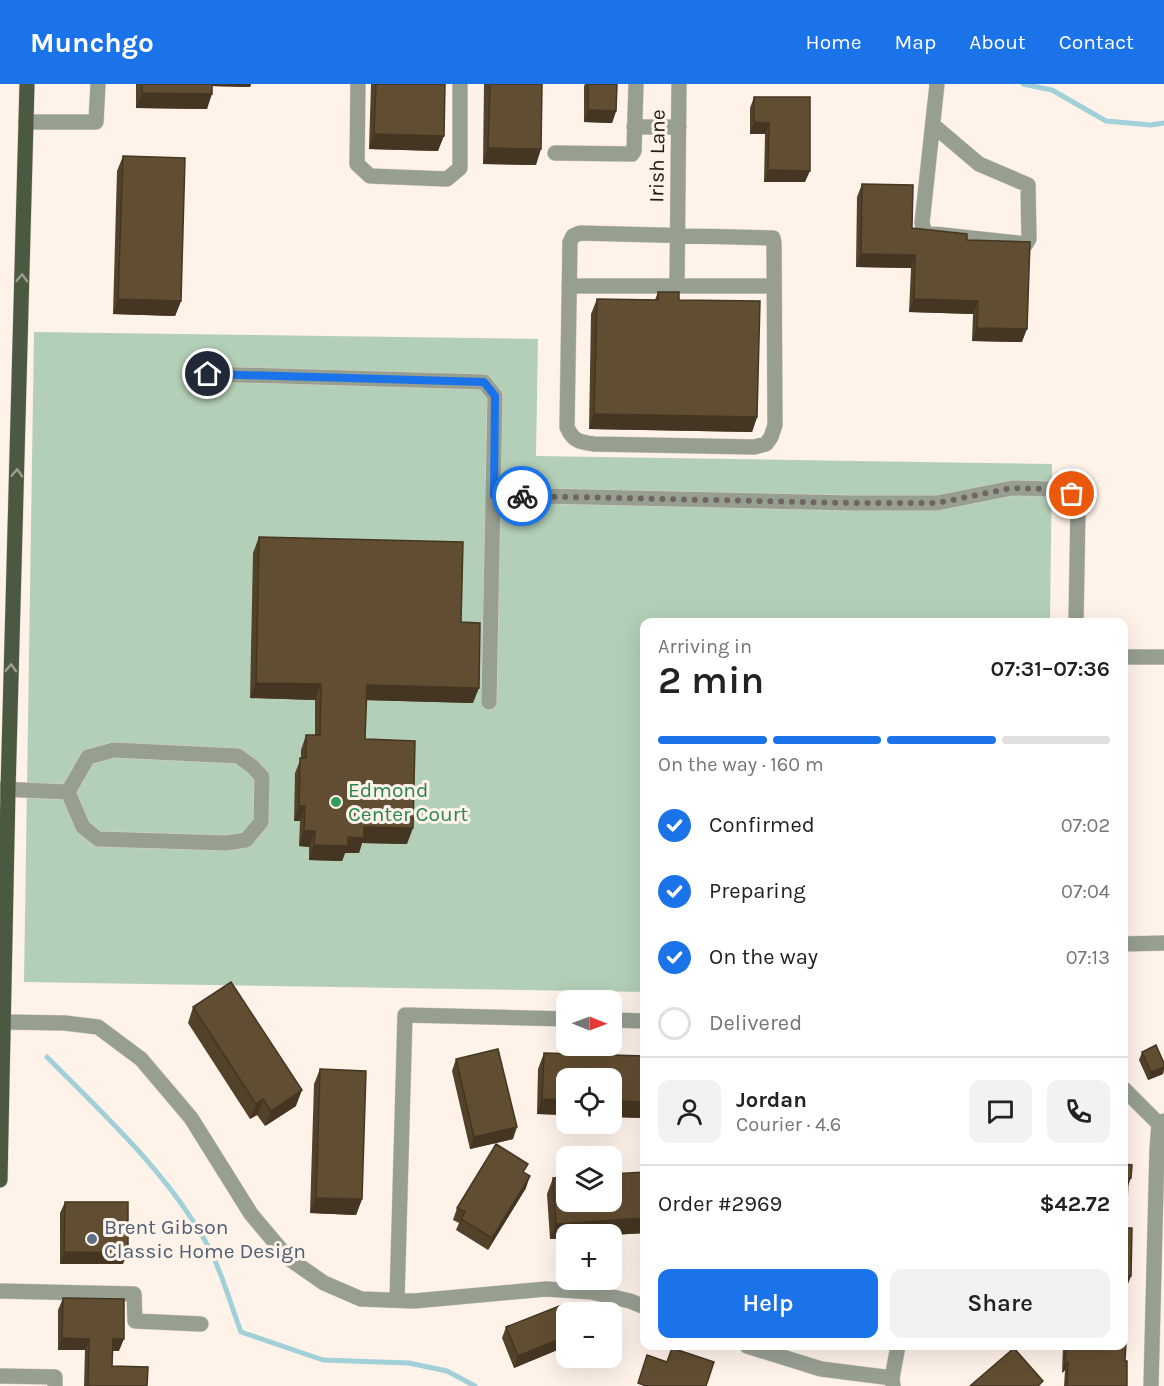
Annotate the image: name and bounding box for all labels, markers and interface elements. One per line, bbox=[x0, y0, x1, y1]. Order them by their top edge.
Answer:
text: Munchgo bbox=[30, 26, 154, 59]
text: Home bbox=[806, 30, 862, 54]
text: Map bbox=[895, 30, 936, 54]
text: About bbox=[969, 30, 1026, 54]
text: Contact bbox=[1059, 30, 1134, 54]
street label: Irish Lane bbox=[644, 109, 670, 203]
one-way arrow bbox=[16, 274, 28, 283]
pin bbox=[182, 348, 233, 399]
icon: home bbox=[191, 357, 224, 390]
courier bbox=[492, 466, 552, 526]
pin bbox=[1046, 468, 1097, 519]
one-way arrow bbox=[10, 469, 23, 478]
icon: bag bbox=[1055, 477, 1088, 510]
icon: bike bbox=[506, 480, 539, 513]
text: Arriving in bbox=[658, 635, 752, 658]
text: 07:31–07:36 bbox=[991, 656, 1110, 682]
text: 2 min bbox=[658, 657, 764, 703]
one-way arrow bbox=[5, 664, 17, 673]
text: On the way · 160 m bbox=[658, 753, 824, 776]
place label: Edmond Center Court bbox=[348, 778, 468, 826]
marker: Edmond Center Court bbox=[329, 795, 343, 809]
icon: check bbox=[658, 809, 691, 842]
text: Confirmed bbox=[709, 812, 815, 838]
text: 07:02 bbox=[1061, 814, 1110, 837]
icon: check bbox=[658, 875, 691, 908]
text: Preparing bbox=[709, 878, 806, 904]
text: 07:04 bbox=[1061, 880, 1110, 903]
icon: check bbox=[658, 941, 691, 974]
text: On the way bbox=[709, 944, 818, 970]
text: 07:13 bbox=[1066, 946, 1110, 969]
north arrow bbox=[556, 990, 622, 1056]
map controls bbox=[556, 990, 622, 1368]
text: Delivered bbox=[709, 1010, 802, 1036]
button: locate bbox=[556, 1068, 622, 1134]
button: person bbox=[658, 1080, 721, 1143]
button: chat bbox=[969, 1080, 1032, 1143]
button: phone bbox=[1047, 1080, 1110, 1143]
text: Jordan bbox=[736, 1087, 807, 1113]
text: Courier · 4.6 bbox=[736, 1113, 841, 1136]
button: layers bbox=[556, 1146, 622, 1212]
text: Order #2969 bbox=[658, 1191, 782, 1217]
text: $42.72 bbox=[1039, 1191, 1110, 1217]
place label: Brent Gibson Classic Home Design bbox=[104, 1215, 306, 1263]
button: + bbox=[556, 1224, 622, 1290]
marker: Brent Gibson Classic Home Design bbox=[85, 1232, 99, 1246]
button: Help bbox=[658, 1269, 878, 1338]
button: Share bbox=[890, 1269, 1110, 1338]
button: − bbox=[556, 1302, 622, 1368]

